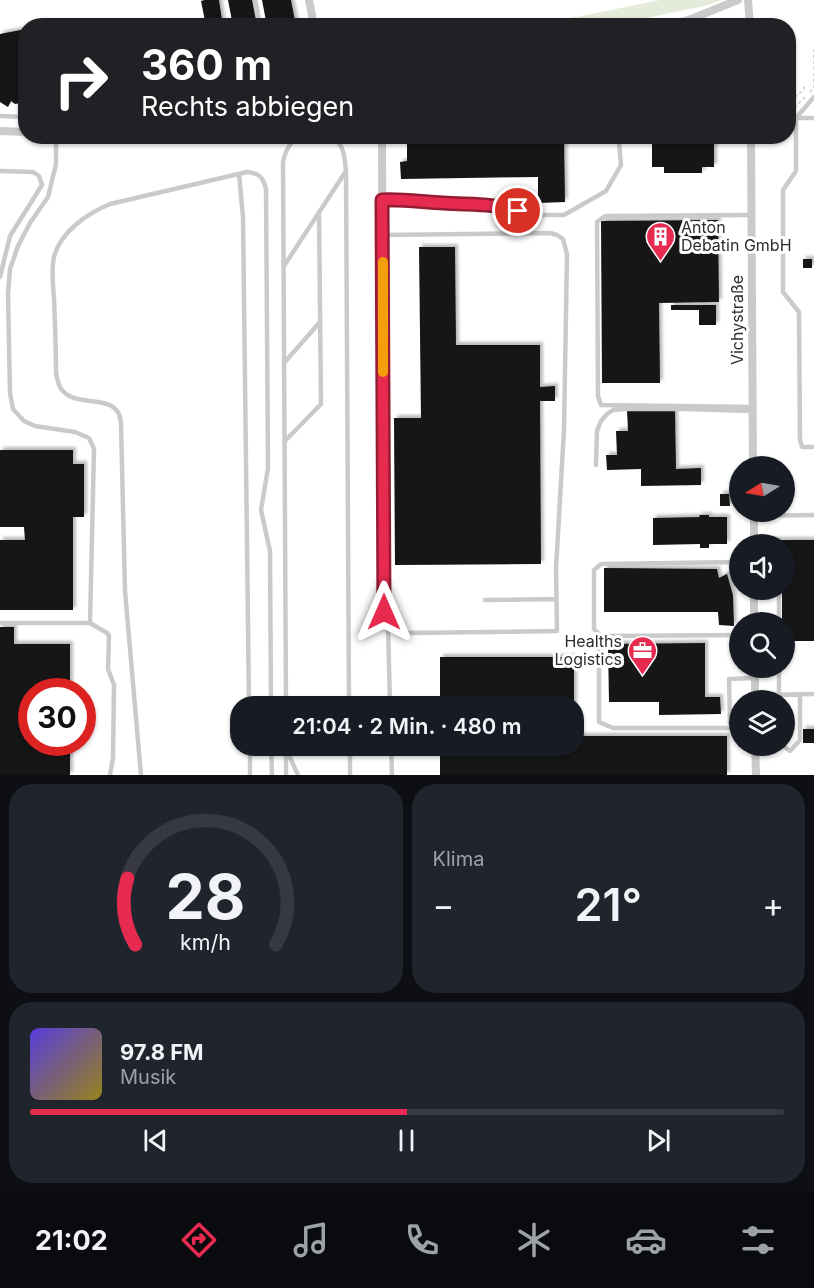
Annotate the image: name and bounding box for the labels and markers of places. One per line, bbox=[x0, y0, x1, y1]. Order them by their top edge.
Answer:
pin bbox=[492, 185, 543, 236]
place label: Anton Debatin GmbH bbox=[681, 217, 792, 255]
building icon: Anton Debatin GmbH bbox=[644, 220, 676, 262]
place label: Healths Logistics bbox=[555, 631, 622, 669]
office icon: Healths Logistics bbox=[627, 634, 659, 676]

